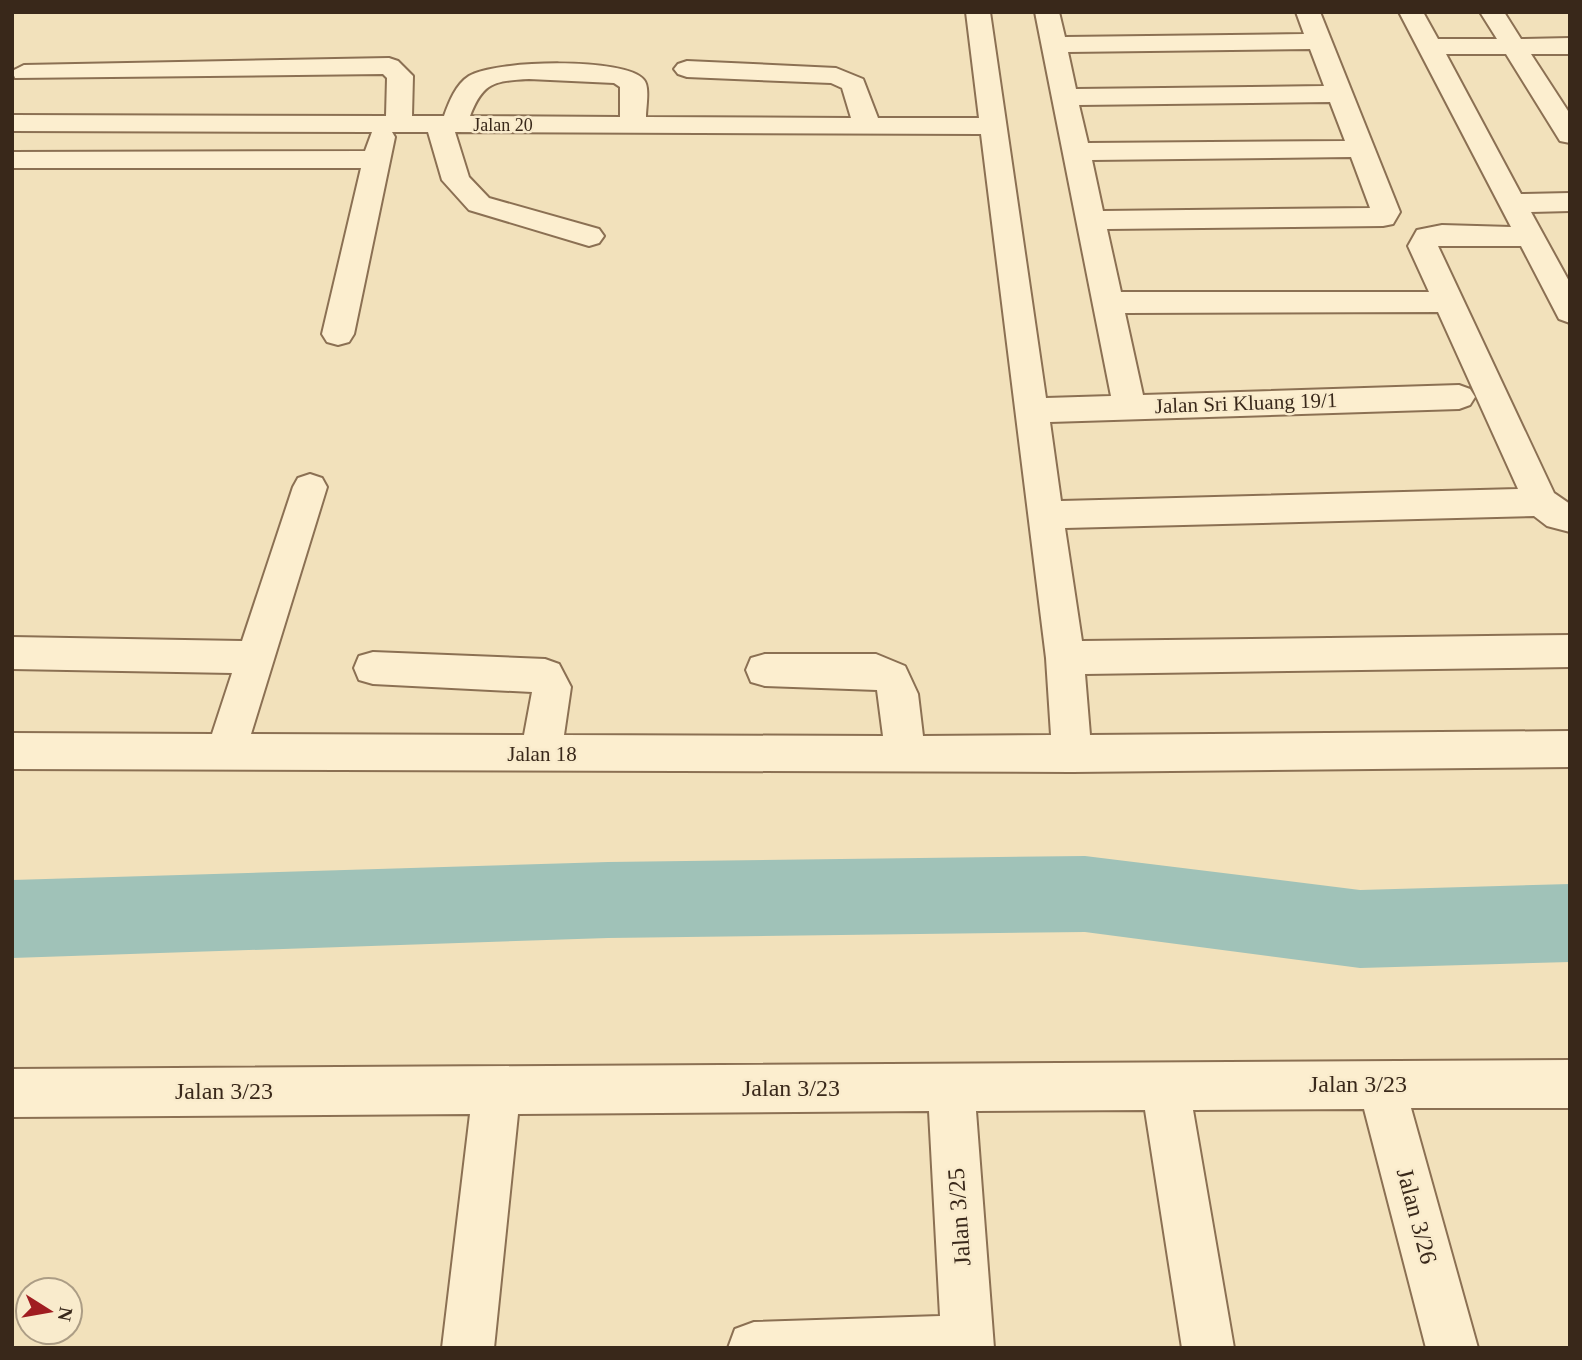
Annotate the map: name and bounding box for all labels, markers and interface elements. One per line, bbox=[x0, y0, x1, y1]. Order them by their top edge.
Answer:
street label: Jalan 20 bbox=[473, 115, 533, 135]
street label: Jalan Sri Kluang 19/1 bbox=[1154, 388, 1338, 418]
street label: Jalan 18 bbox=[507, 742, 577, 766]
street label: Jalan 3/23 bbox=[1309, 1071, 1407, 1097]
street label: Jalan 3/23 bbox=[742, 1075, 840, 1101]
street label: Jalan 3/23 bbox=[175, 1078, 273, 1104]
street label: Jalan 3/26 bbox=[1392, 1165, 1442, 1267]
street label: Jalan 3/25 bbox=[943, 1167, 975, 1267]
north arrow bbox=[14, 1276, 84, 1346]
text: N bbox=[54, 1305, 77, 1323]

